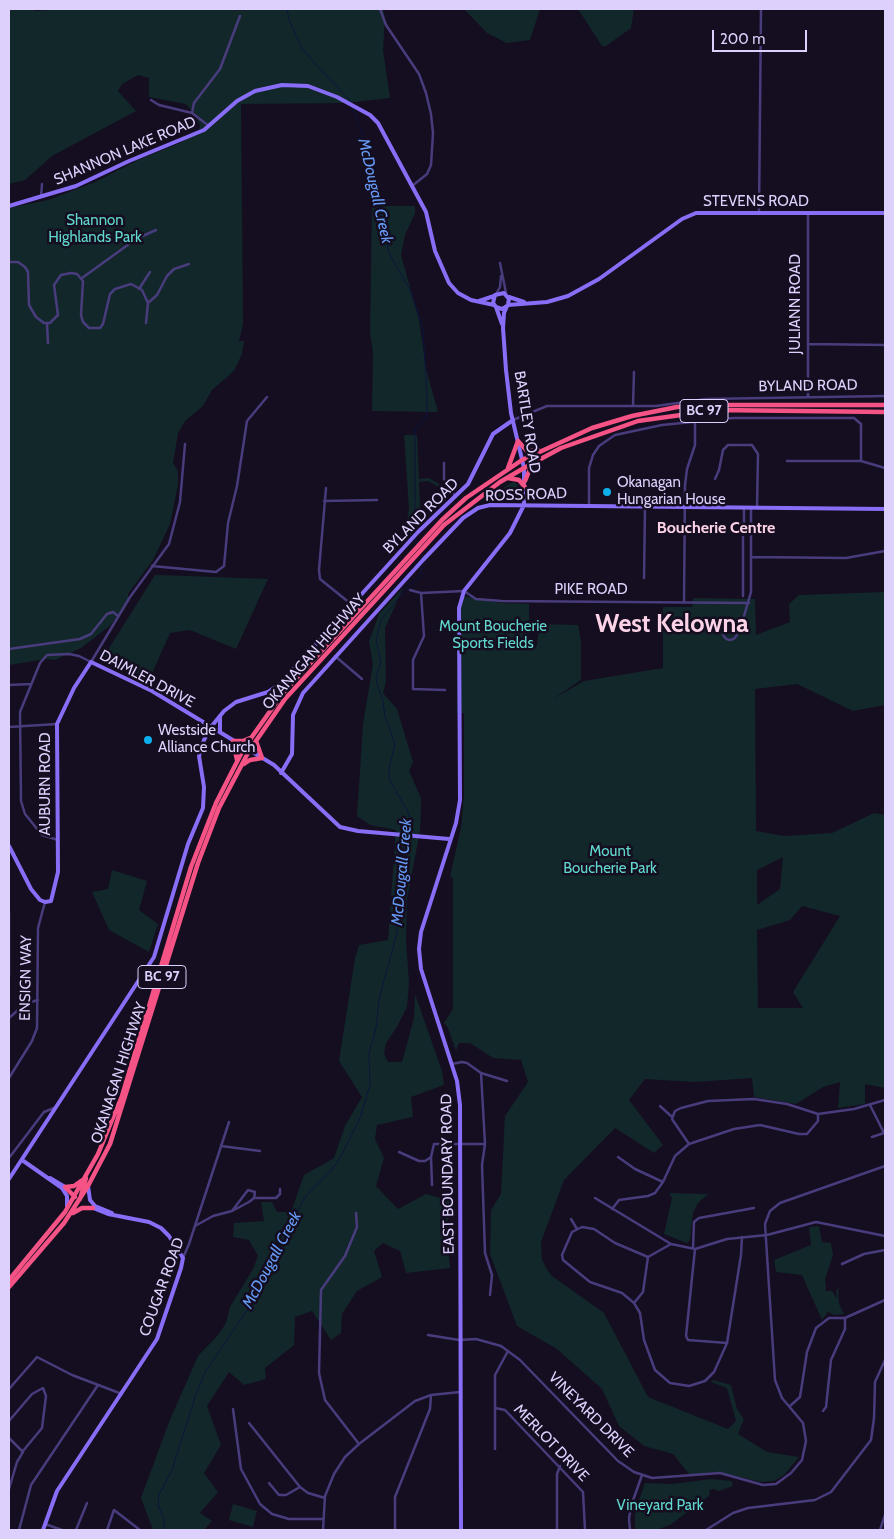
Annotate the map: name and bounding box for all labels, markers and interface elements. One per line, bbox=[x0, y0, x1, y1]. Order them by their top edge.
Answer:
scale bar bbox=[714, 20, 809, 52]
text: 200 m bbox=[720, 30, 765, 48]
street label: SHANNON LAKE ROAD bbox=[51, 113, 199, 189]
water label: McDougall Creek bbox=[354, 137, 396, 245]
street label: STEVENS ROAD bbox=[703, 193, 809, 211]
park label: Shannon Highlands Park bbox=[48, 212, 142, 247]
street label: JULIANN ROAD bbox=[787, 254, 805, 354]
street label: BARTLEY ROAD bbox=[510, 370, 544, 474]
street label: BYLAND ROAD bbox=[758, 376, 858, 396]
road number: BC 97 bbox=[680, 400, 728, 422]
place label: Okanagan Hungarian House bbox=[617, 474, 726, 509]
street label: BYLAND ROAD bbox=[380, 475, 462, 557]
street label: ROSS ROAD bbox=[485, 485, 567, 505]
marker: Okanagan Hungarian House bbox=[601, 486, 613, 498]
district label: Boucherie Centre bbox=[657, 518, 775, 538]
street label: PIKE ROAD bbox=[554, 581, 628, 599]
street label: OKANAGAN HIGHWAY bbox=[259, 590, 369, 714]
district label: West Kelowna bbox=[595, 610, 749, 640]
park label: Mount Boucherie Sports Fields bbox=[439, 618, 547, 653]
street label: DAIMLER DRIVE bbox=[96, 646, 198, 712]
place label: Westside Alliance Church bbox=[158, 722, 255, 757]
street label: AUBURN ROAD bbox=[37, 732, 55, 836]
marker: Westside Alliance Church bbox=[142, 734, 154, 746]
water label: McDougall Creek bbox=[388, 818, 416, 926]
park label: Mount Boucherie Park bbox=[563, 843, 657, 878]
street label: ENSIGN WAY bbox=[16, 935, 36, 1021]
road number: BC 97 bbox=[138, 966, 186, 989]
street label: OKANAGAN HIGHWAY bbox=[88, 1000, 150, 1146]
street label: EAST BOUNDARY ROAD bbox=[438, 1093, 458, 1255]
water label: McDougall Creek bbox=[238, 1208, 306, 1312]
street label: COUGAR ROAD bbox=[136, 1235, 188, 1339]
street label: VINEYARD DRIVE bbox=[545, 1369, 637, 1461]
street label: MERLOT DRIVE bbox=[510, 1401, 592, 1485]
park label: Vineyard Park bbox=[617, 1497, 703, 1515]

